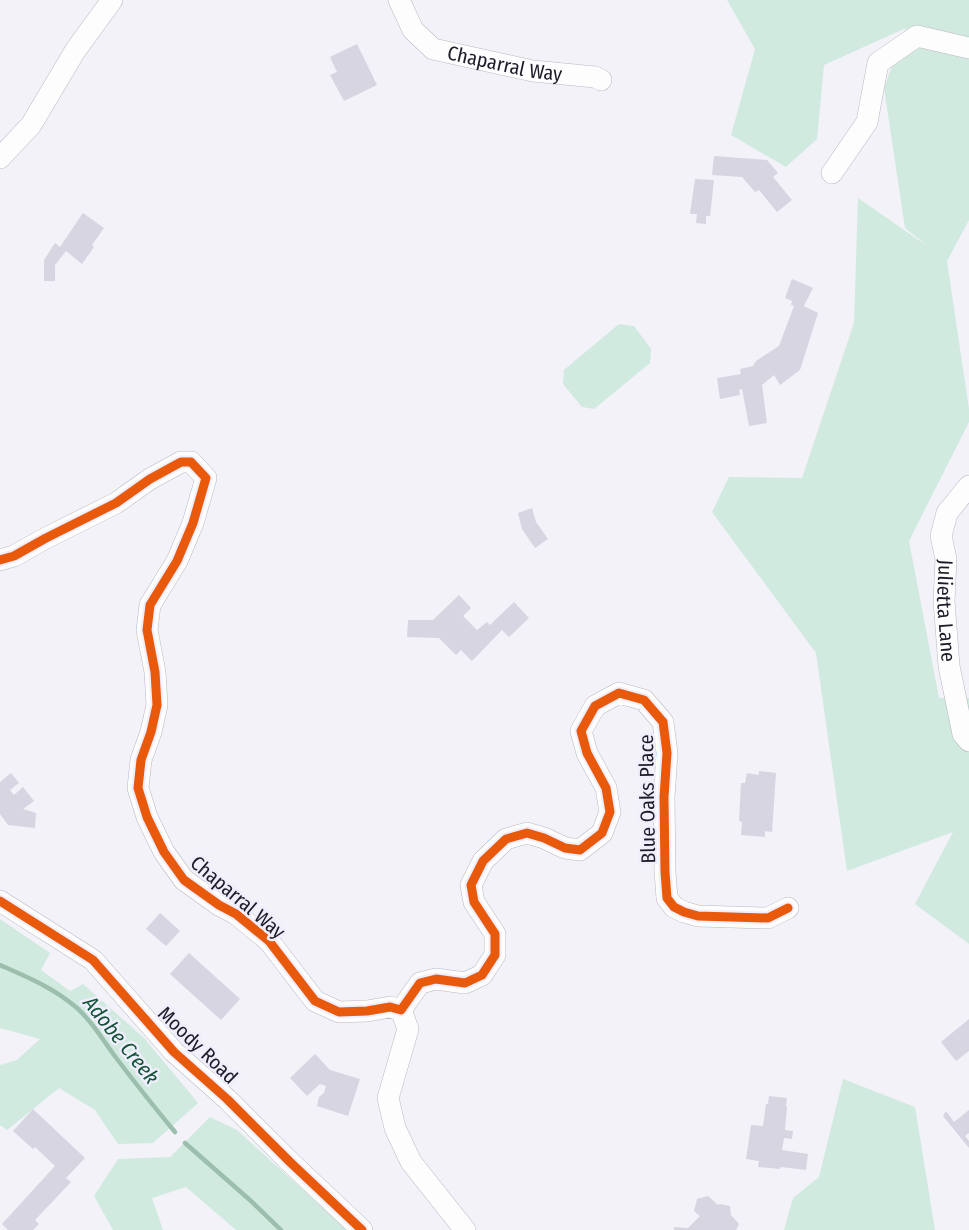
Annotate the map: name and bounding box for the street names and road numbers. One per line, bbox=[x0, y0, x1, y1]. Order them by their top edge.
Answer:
street label: Chaparral Way bbox=[445, 41, 563, 86]
street label: Julietta Lane bbox=[932, 559, 961, 663]
street label: Blue Oaks Place bbox=[634, 734, 660, 864]
street label: Chaparral Way bbox=[186, 850, 290, 944]
street label: Moody Road bbox=[153, 1001, 243, 1089]

